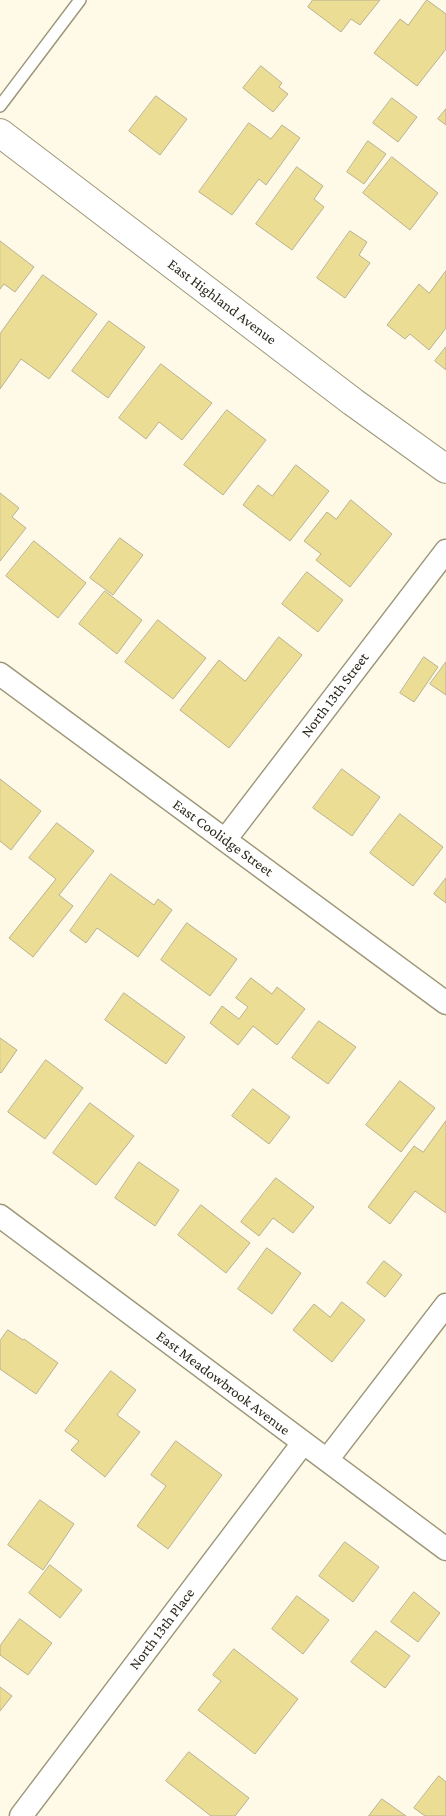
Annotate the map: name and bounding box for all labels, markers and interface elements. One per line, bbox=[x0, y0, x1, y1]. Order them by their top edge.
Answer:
street label: East Highland Avenue bbox=[164, 255, 280, 349]
street label: North 13th Street bbox=[297, 649, 373, 741]
street label: East Coolidge Street bbox=[169, 795, 277, 881]
street label: East Meadowbrook Avenue bbox=[153, 1327, 293, 1439]
street label: North 13th Place bbox=[125, 1585, 199, 1673]

